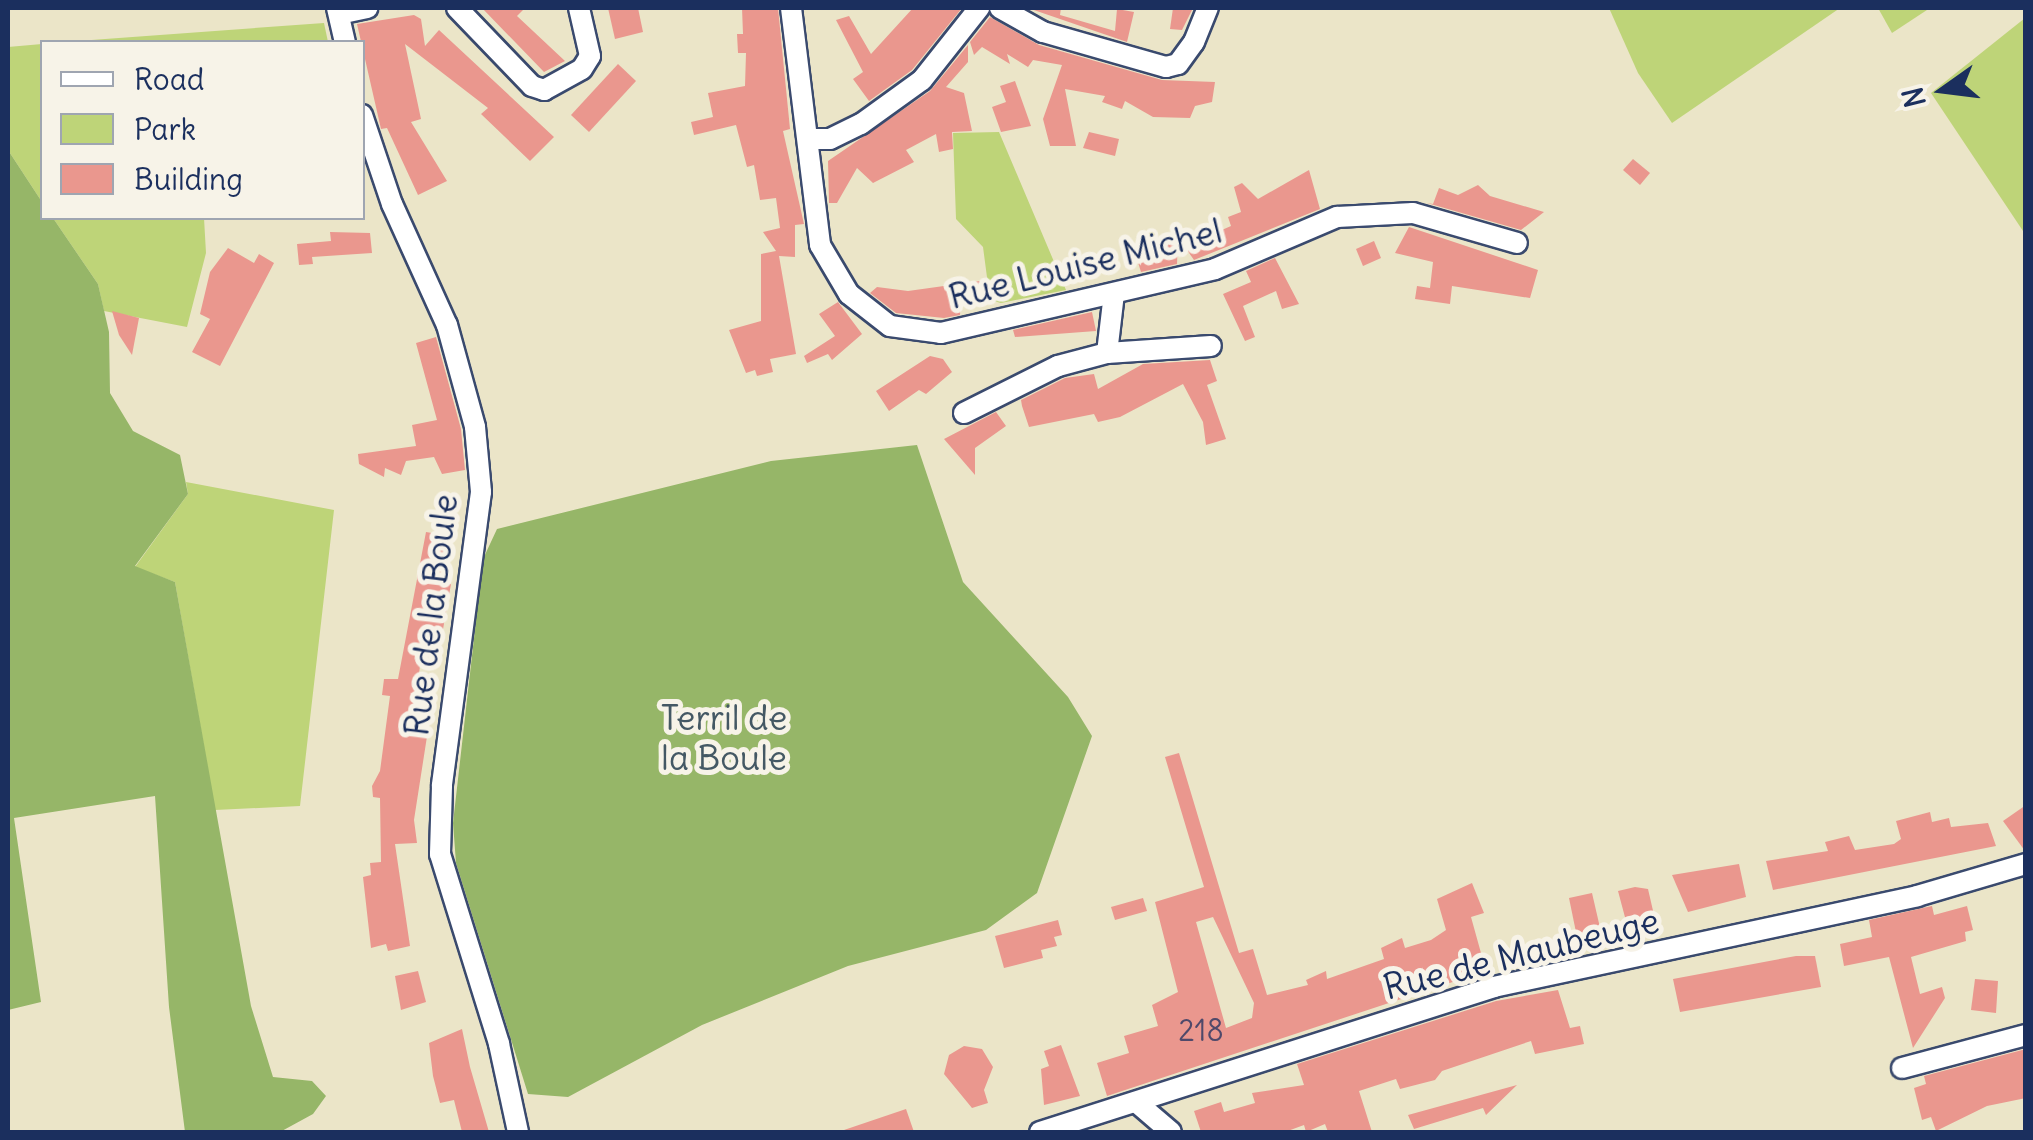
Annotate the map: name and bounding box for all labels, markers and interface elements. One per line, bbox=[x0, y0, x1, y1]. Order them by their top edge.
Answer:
legend bbox=[40, 40, 365, 220]
north arrow bbox=[1893, 40, 1993, 140]
text: Road bbox=[134, 60, 204, 98]
text: N bbox=[1894, 84, 1934, 111]
text: Park bbox=[134, 110, 196, 148]
text: Building bbox=[134, 160, 243, 198]
street label: Rue Louise Michel bbox=[944, 209, 1226, 317]
street label: Rue de la Boule bbox=[394, 492, 466, 738]
park label: Terril de la Boule bbox=[661, 696, 787, 778]
street label: Rue de Maubeuge bbox=[1379, 898, 1663, 1008]
house number: 218 bbox=[1178, 1012, 1224, 1048]

